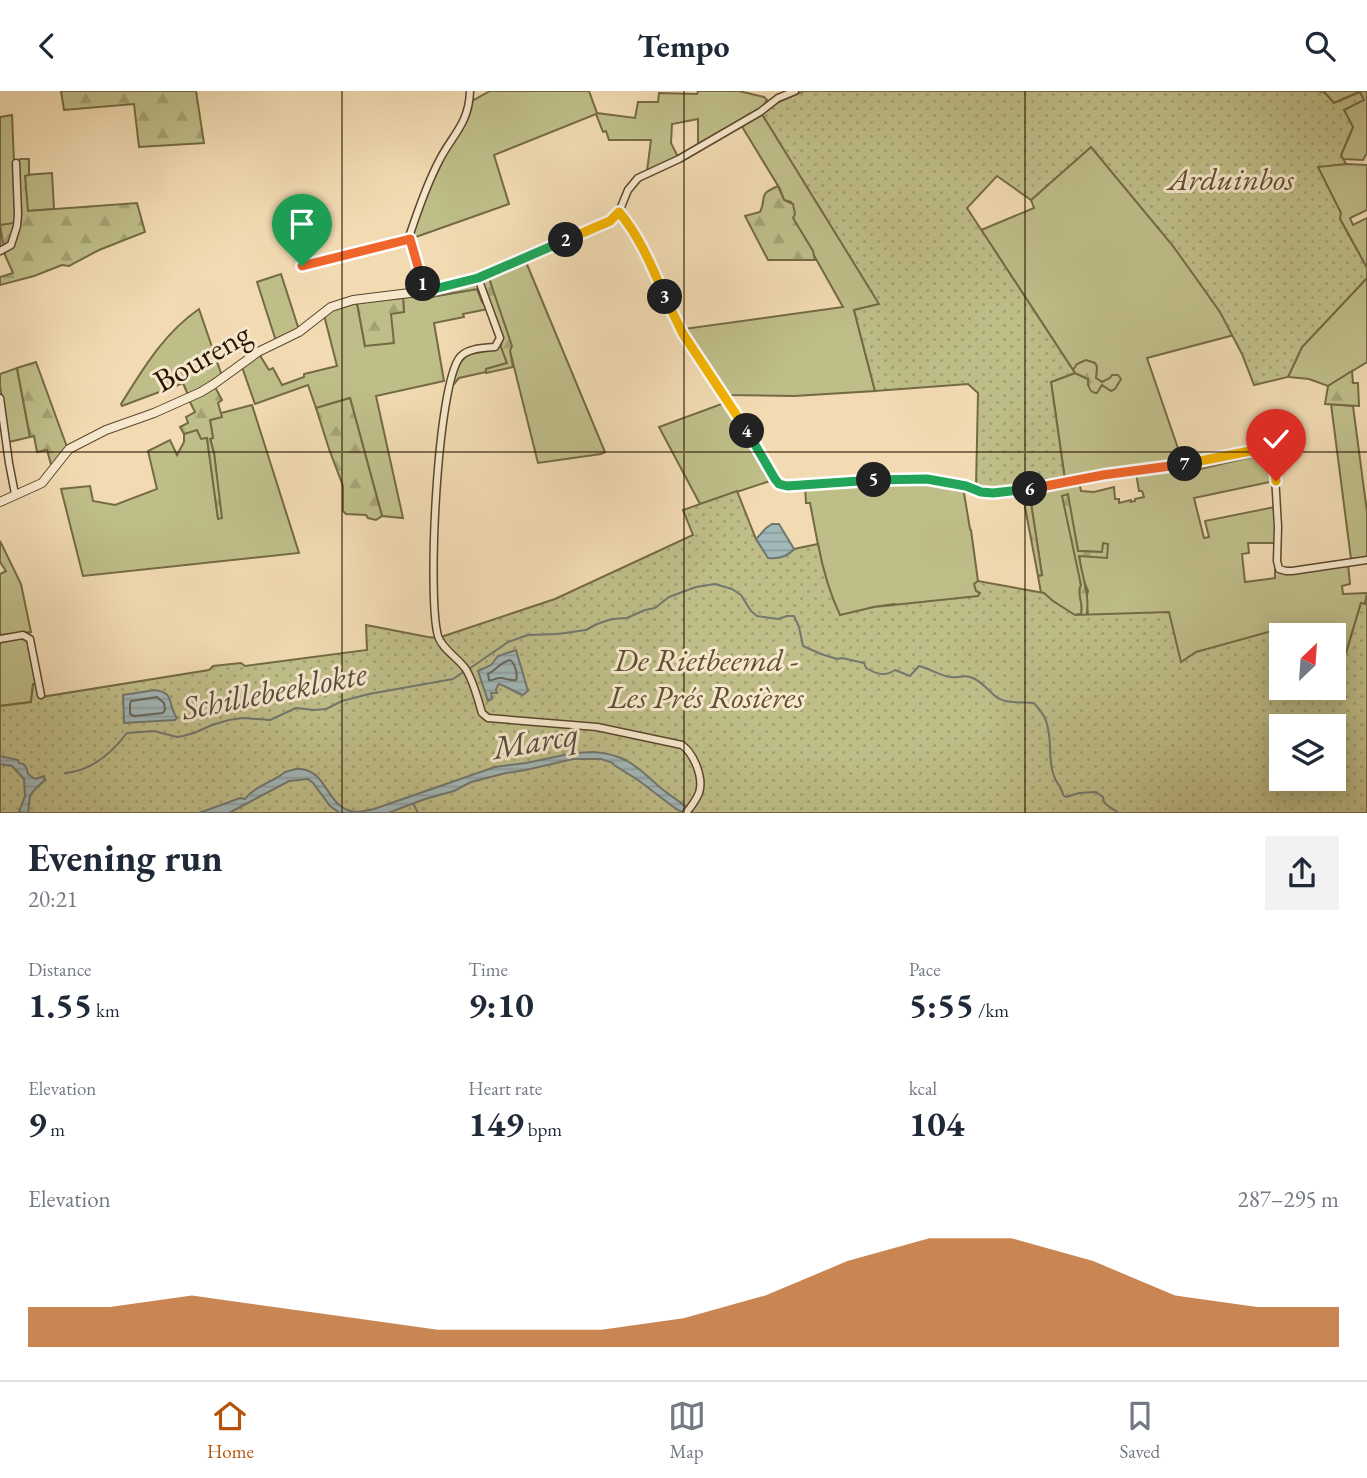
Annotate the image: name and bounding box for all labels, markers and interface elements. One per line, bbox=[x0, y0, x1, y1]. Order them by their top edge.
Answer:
text: Tempo bbox=[637, 25, 730, 67]
icon: back bbox=[28, 27, 66, 65]
icon: search bbox=[1301, 27, 1339, 65]
park label: Arduinbos bbox=[1166, 158, 1294, 200]
pin bbox=[272, 194, 332, 266]
icon: arrive bbox=[283, 205, 321, 243]
pin: 2 bbox=[548, 223, 584, 257]
text: 2 bbox=[560, 227, 571, 252]
pin: 1 bbox=[406, 267, 440, 301]
text: 1 bbox=[417, 271, 428, 296]
pin: 3 bbox=[648, 279, 682, 315]
text: 3 bbox=[659, 284, 670, 309]
street label: Boureng bbox=[146, 312, 259, 402]
pin bbox=[1246, 409, 1306, 481]
pin: 4 bbox=[730, 413, 764, 449]
text: 4 bbox=[741, 418, 752, 443]
icon: check bbox=[1257, 420, 1295, 458]
pin: 7 bbox=[1168, 447, 1202, 481]
text: 7 bbox=[1179, 451, 1190, 476]
pin: 5 bbox=[856, 463, 892, 497]
text: 5 bbox=[868, 467, 879, 492]
pin: 6 bbox=[1012, 471, 1048, 507]
text: 6 bbox=[1024, 476, 1035, 501]
north arrow bbox=[1269, 623, 1346, 700]
map controls bbox=[1269, 623, 1346, 791]
park label: De Rietbeemd - Les Prés Rosières bbox=[607, 639, 804, 718]
water label: Schillebeeklokte bbox=[177, 651, 371, 730]
water label: Marcq bbox=[487, 712, 582, 769]
button: layers bbox=[1269, 714, 1346, 791]
text: Evening run bbox=[28, 833, 223, 882]
button: share bbox=[1265, 836, 1339, 910]
text: 20:21 bbox=[28, 884, 78, 914]
text: Distance bbox=[28, 957, 91, 982]
text: Time bbox=[468, 957, 508, 982]
text: Pace bbox=[909, 957, 941, 982]
text: 1.55 bbox=[28, 982, 92, 1027]
text: 9:10 bbox=[468, 982, 534, 1027]
text: 5:55 bbox=[909, 982, 974, 1027]
text: km bbox=[92, 998, 120, 1023]
text: /km bbox=[974, 998, 1009, 1023]
text: Elevation bbox=[28, 1076, 96, 1101]
text: Heart rate bbox=[468, 1076, 542, 1101]
text: kcal bbox=[909, 1076, 937, 1101]
text: 9 bbox=[28, 1101, 47, 1146]
text: 149 bbox=[468, 1101, 524, 1146]
text: 104 bbox=[909, 1101, 964, 1146]
text: m bbox=[47, 1117, 65, 1142]
text: bpm bbox=[524, 1117, 562, 1142]
text: Elevation bbox=[28, 1184, 111, 1214]
text: 287–295 m bbox=[1238, 1184, 1339, 1214]
tab: Home bbox=[207, 1397, 254, 1464]
tab: Map bbox=[668, 1397, 706, 1464]
tab: Saved bbox=[1119, 1397, 1160, 1464]

